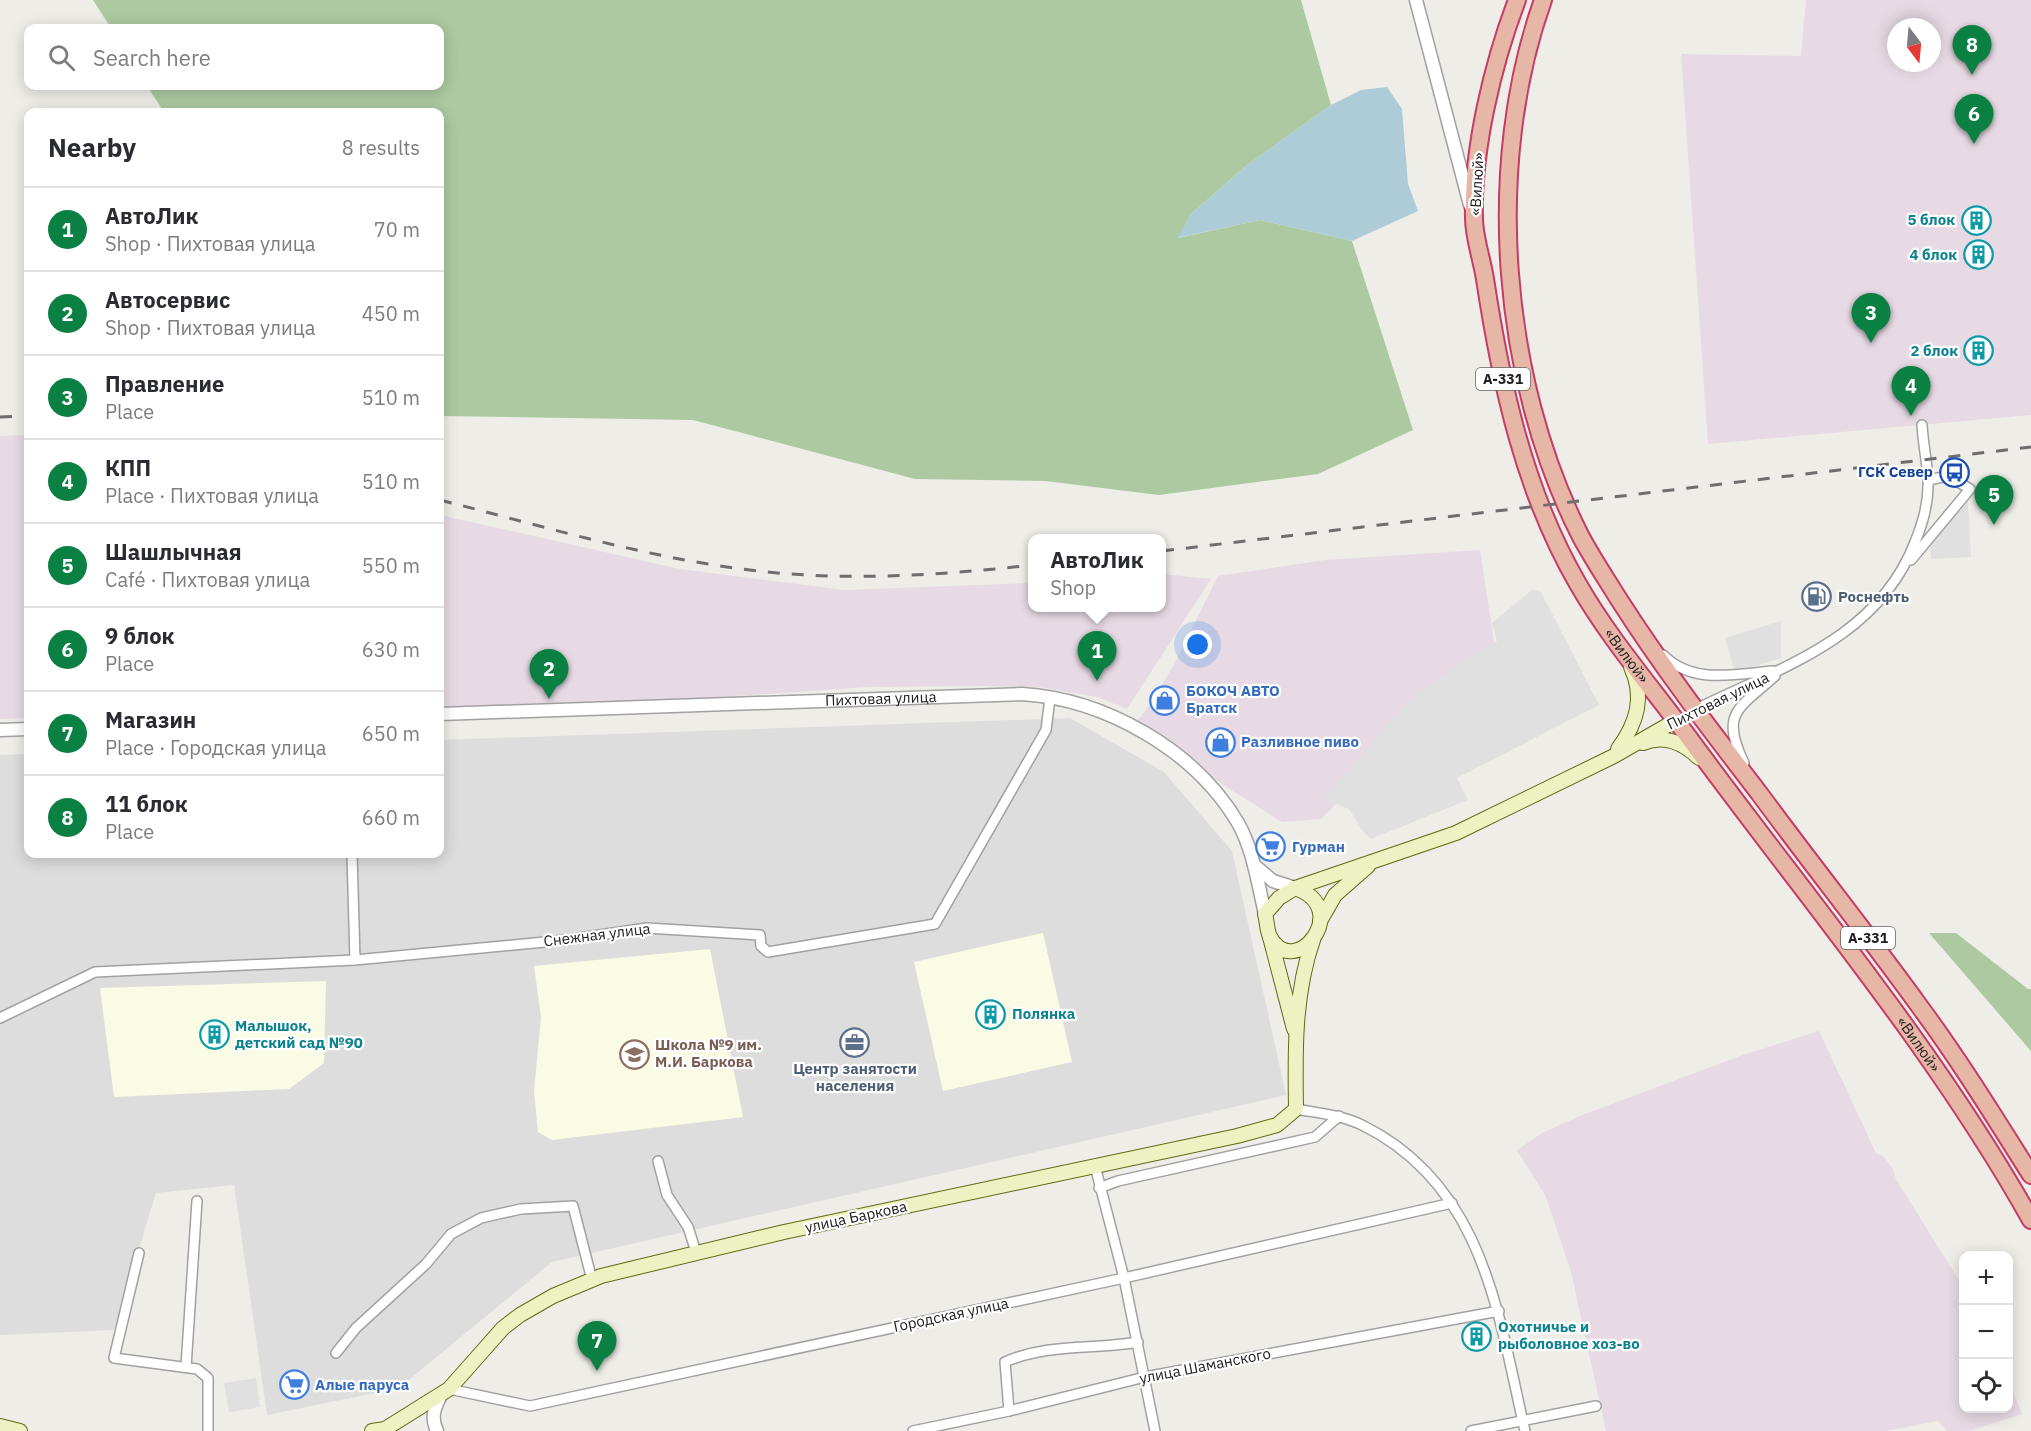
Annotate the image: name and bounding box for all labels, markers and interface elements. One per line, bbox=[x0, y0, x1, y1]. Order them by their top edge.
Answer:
north arrow bbox=[1887, 18, 1941, 72]
search box bbox=[24, 24, 444, 90]
pin: 8 bbox=[1952, 26, 1992, 75]
icon: search bbox=[45, 41, 78, 74]
text: Search here bbox=[93, 43, 211, 72]
pin: 6 bbox=[1954, 94, 1994, 144]
text: Nearby bbox=[48, 130, 136, 164]
text: 8 results bbox=[342, 134, 420, 161]
street label: «Вилюй» bbox=[1465, 152, 1488, 216]
text: АвтоЛик bbox=[105, 201, 199, 230]
building icon: 5 блок bbox=[1960, 204, 1992, 236]
place label: 5 блок bbox=[1908, 210, 1955, 229]
text: 1 bbox=[62, 216, 74, 243]
text: 70 m bbox=[374, 216, 420, 243]
text: Shop · Пихтовая улица bbox=[105, 230, 315, 257]
building icon: 4 блок bbox=[1962, 239, 1994, 271]
place label: 4 блок bbox=[1910, 245, 1957, 264]
text: Автосервис bbox=[105, 285, 230, 314]
pin: 3 bbox=[1852, 294, 1890, 343]
text: 2 bbox=[62, 300, 74, 327]
text: 450 m bbox=[362, 300, 420, 327]
text: Shop · Пихтовая улица bbox=[105, 314, 315, 341]
building icon: 2 блок bbox=[1963, 335, 1995, 367]
place label: 2 блок bbox=[1911, 341, 1958, 360]
pin: 4 bbox=[1892, 366, 1930, 416]
road number: А-331 bbox=[1476, 368, 1530, 390]
text: Правление bbox=[105, 369, 224, 398]
text: 3 bbox=[62, 384, 74, 411]
text: 510 m bbox=[362, 384, 420, 411]
text: Place bbox=[105, 398, 154, 425]
text: КПП bbox=[105, 453, 151, 482]
bus stop icon: ГСК Север bbox=[1938, 456, 1970, 488]
place label: ГСК Север bbox=[1858, 462, 1933, 481]
text: 4 bbox=[62, 468, 74, 495]
text: 510 m bbox=[362, 468, 420, 495]
pin: 5 bbox=[1974, 476, 2014, 525]
text: Place · Пихтовая улица bbox=[105, 482, 319, 509]
popup bbox=[1028, 534, 1166, 612]
text: Шашлычная bbox=[105, 537, 242, 566]
text: АвтоЛик bbox=[1050, 545, 1144, 574]
text: 5 bbox=[62, 552, 74, 579]
text: 550 m bbox=[362, 552, 420, 579]
text: Café · Пихтовая улица bbox=[105, 566, 310, 593]
text: Shop bbox=[1050, 574, 1096, 601]
fuel station icon: Роснефть bbox=[1801, 581, 1833, 613]
place label: Роснефть bbox=[1838, 587, 1910, 606]
text: 9 блок bbox=[105, 621, 175, 650]
street label: «Вилюй» bbox=[1600, 625, 1654, 687]
your location bbox=[1183, 630, 1212, 659]
pin: 1 bbox=[1078, 632, 1116, 681]
text: 6 bbox=[62, 636, 74, 663]
text: 630 m bbox=[362, 636, 420, 663]
text: Place bbox=[105, 650, 154, 677]
pin: 2 bbox=[530, 650, 568, 699]
street label: Пихтовая улица bbox=[1663, 668, 1772, 734]
place label: БОКОЧ АВТО Братск bbox=[1186, 681, 1280, 717]
shop icon: БОКОЧ АВТО Братск bbox=[1149, 684, 1181, 716]
street label: Пихтовая улица bbox=[825, 687, 937, 710]
text: Магазин bbox=[105, 705, 196, 734]
text: 7 bbox=[62, 720, 74, 747]
text: 650 m bbox=[362, 720, 420, 747]
shop icon: Разливное пиво bbox=[1204, 726, 1236, 758]
place label: Разливное пиво bbox=[1241, 732, 1359, 751]
text: Place · Городская улица bbox=[105, 734, 326, 761]
text: 11 блок bbox=[105, 789, 188, 818]
text: 8 bbox=[62, 804, 74, 831]
text: 660 m bbox=[362, 804, 420, 831]
text: Place bbox=[105, 818, 154, 845]
supermarket icon: Гурман bbox=[1255, 831, 1287, 863]
place label: Гурман bbox=[1292, 837, 1345, 856]
street label: Снежная улица bbox=[542, 919, 652, 950]
road number: А-331 bbox=[1841, 927, 1895, 949]
building icon: Полянка bbox=[975, 998, 1007, 1030]
place label: Полянка bbox=[1012, 1004, 1076, 1023]
street label: «Вилюй» bbox=[1893, 1013, 1945, 1075]
place label: Малышок, детский сад №90 bbox=[235, 1016, 363, 1052]
building icon: Малышок, детский сад №90 bbox=[198, 1019, 230, 1051]
office icon: Центр занятости населения bbox=[839, 1026, 871, 1058]
place label: Школа №9 им. М.И. Баркова bbox=[655, 1035, 762, 1071]
school or university icon: Школа №9 им. М.И. Баркова bbox=[618, 1038, 650, 1070]
place label: Центр занятости населения bbox=[793, 1059, 917, 1095]
street label: улица Баркова bbox=[803, 1196, 909, 1237]
map controls bbox=[1959, 1251, 2013, 1413]
button: + bbox=[1959, 1251, 2013, 1305]
street label: Городская улица bbox=[892, 1293, 1010, 1336]
button: − bbox=[1959, 1305, 2013, 1359]
place label: Охотничье и рыболовное хоз-во bbox=[1498, 1317, 1640, 1353]
building icon: Охотничье и рыболовное хоз-во bbox=[1461, 1320, 1493, 1352]
pin: 7 bbox=[578, 1322, 616, 1371]
street label: улица Шаманского bbox=[1138, 1343, 1272, 1388]
button: locate bbox=[1959, 1359, 2013, 1413]
supermarket icon: Алые паруса bbox=[278, 1369, 310, 1401]
place label: Алые паруса bbox=[315, 1375, 410, 1394]

